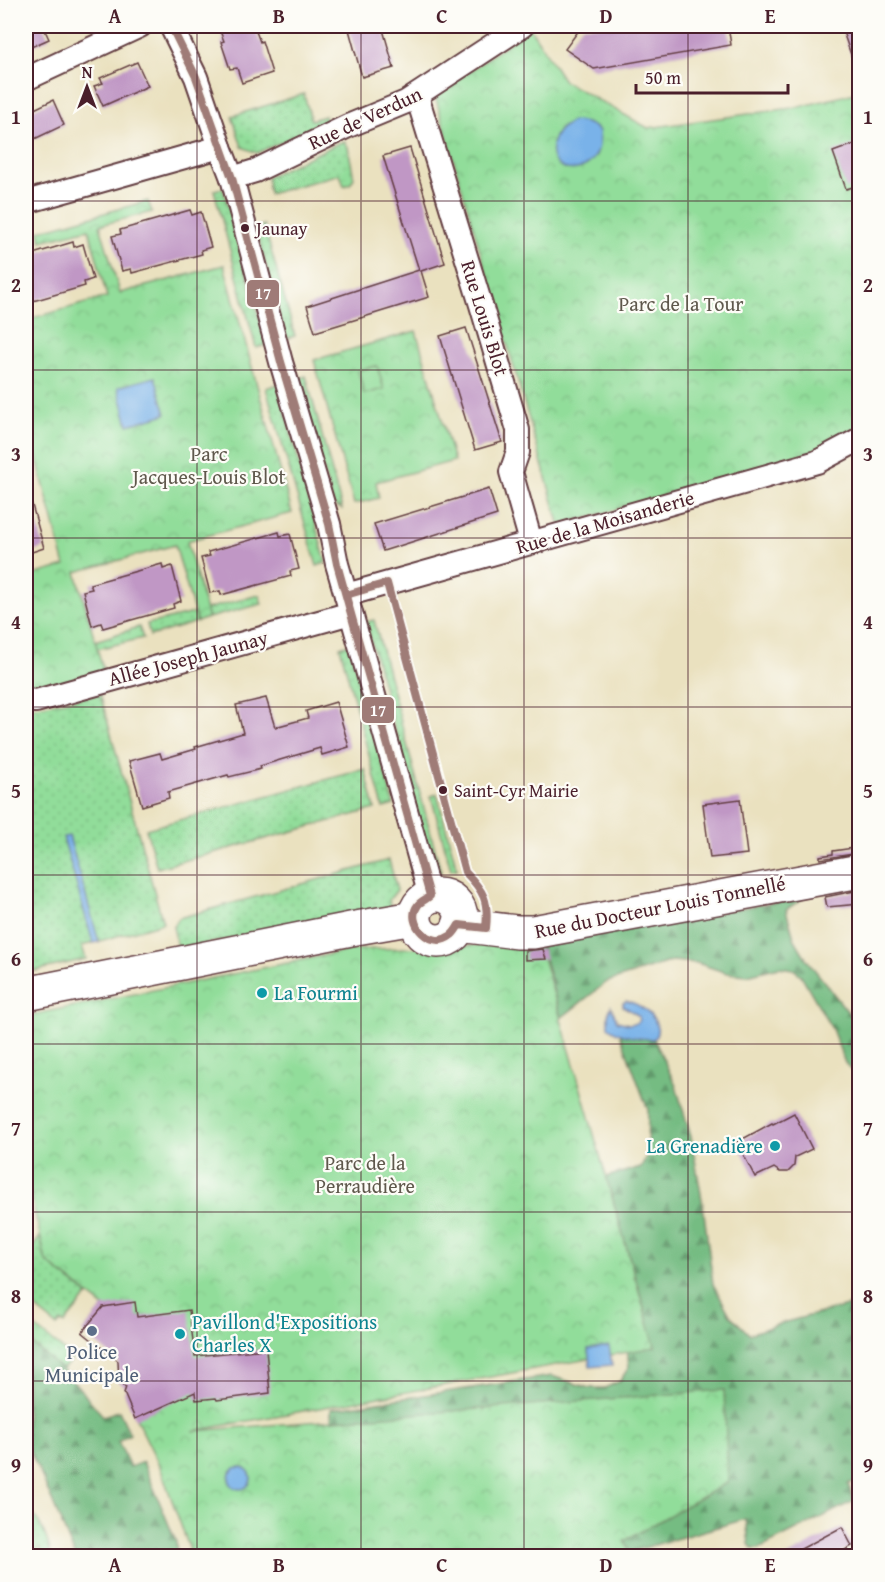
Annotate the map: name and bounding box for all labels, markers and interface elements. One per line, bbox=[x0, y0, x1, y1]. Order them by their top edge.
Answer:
text: A bbox=[109, 1, 122, 30]
text: B bbox=[273, 1, 285, 30]
text: C bbox=[436, 1, 448, 30]
text: D bbox=[599, 1, 613, 30]
text: E bbox=[765, 1, 776, 30]
north arrow bbox=[57, 57, 117, 117]
scale bar bbox=[636, 57, 788, 95]
text: N bbox=[82, 60, 93, 84]
text: 50 m bbox=[645, 64, 681, 91]
street label: Rue de Verdun bbox=[303, 78, 426, 157]
text: 1 bbox=[11, 102, 21, 131]
text: 1 bbox=[863, 102, 873, 131]
place label: Jaunay bbox=[254, 215, 308, 242]
marker: Jaunay bbox=[239, 222, 251, 234]
street label: Rue Louis Blot bbox=[454, 257, 517, 379]
text: 2 bbox=[11, 270, 21, 299]
text: 2 bbox=[863, 270, 873, 299]
line badge: 17 bbox=[246, 279, 280, 308]
text: 17 bbox=[255, 281, 271, 305]
park label: Parc de la Tour bbox=[618, 289, 744, 318]
text: 3 bbox=[11, 439, 21, 468]
park label: Parc Jacques-Louis Blot bbox=[129, 439, 286, 491]
text: 3 bbox=[863, 439, 873, 468]
street label: Rue de la Moisanderie bbox=[512, 482, 697, 561]
text: 4 bbox=[11, 607, 21, 636]
text: 4 bbox=[863, 607, 873, 636]
street label: Allée Joseph Jaunay bbox=[105, 622, 271, 693]
line badge: 17 bbox=[361, 696, 395, 724]
text: 17 bbox=[370, 698, 386, 722]
text: 5 bbox=[11, 776, 21, 805]
text: 5 bbox=[863, 776, 873, 805]
place label: Saint-Cyr Mairie bbox=[454, 777, 578, 804]
marker: Saint-Cyr Mairie bbox=[437, 784, 449, 796]
street label: Rue du Docteur Louis Tonnellé bbox=[532, 868, 788, 945]
text: 6 bbox=[11, 944, 21, 973]
text: 6 bbox=[863, 944, 873, 973]
place label: La Fourmi bbox=[274, 978, 358, 1007]
marker: La Fourmi bbox=[255, 986, 269, 1000]
text: 7 bbox=[11, 1113, 21, 1142]
text: 7 bbox=[863, 1113, 873, 1142]
place label: La Grenadière bbox=[647, 1131, 763, 1160]
marker: La Grenadière bbox=[768, 1139, 782, 1153]
park label: Parc de la Perraudière bbox=[315, 1148, 415, 1200]
text: 8 bbox=[11, 1281, 21, 1310]
text: 8 bbox=[863, 1281, 873, 1310]
place label: Pavillon d'Expositions Charles X bbox=[192, 1307, 377, 1359]
marker: Police Municipale bbox=[85, 1324, 99, 1338]
marker: Pavillon d'Expositions Charles X bbox=[173, 1327, 187, 1341]
place label: Police Municipale bbox=[45, 1337, 139, 1389]
text: 9 bbox=[11, 1450, 21, 1479]
text: 9 bbox=[863, 1450, 873, 1479]
text: A bbox=[109, 1550, 122, 1579]
text: B bbox=[273, 1550, 285, 1579]
text: C bbox=[436, 1550, 448, 1579]
text: D bbox=[599, 1550, 613, 1579]
text: E bbox=[765, 1550, 776, 1579]

